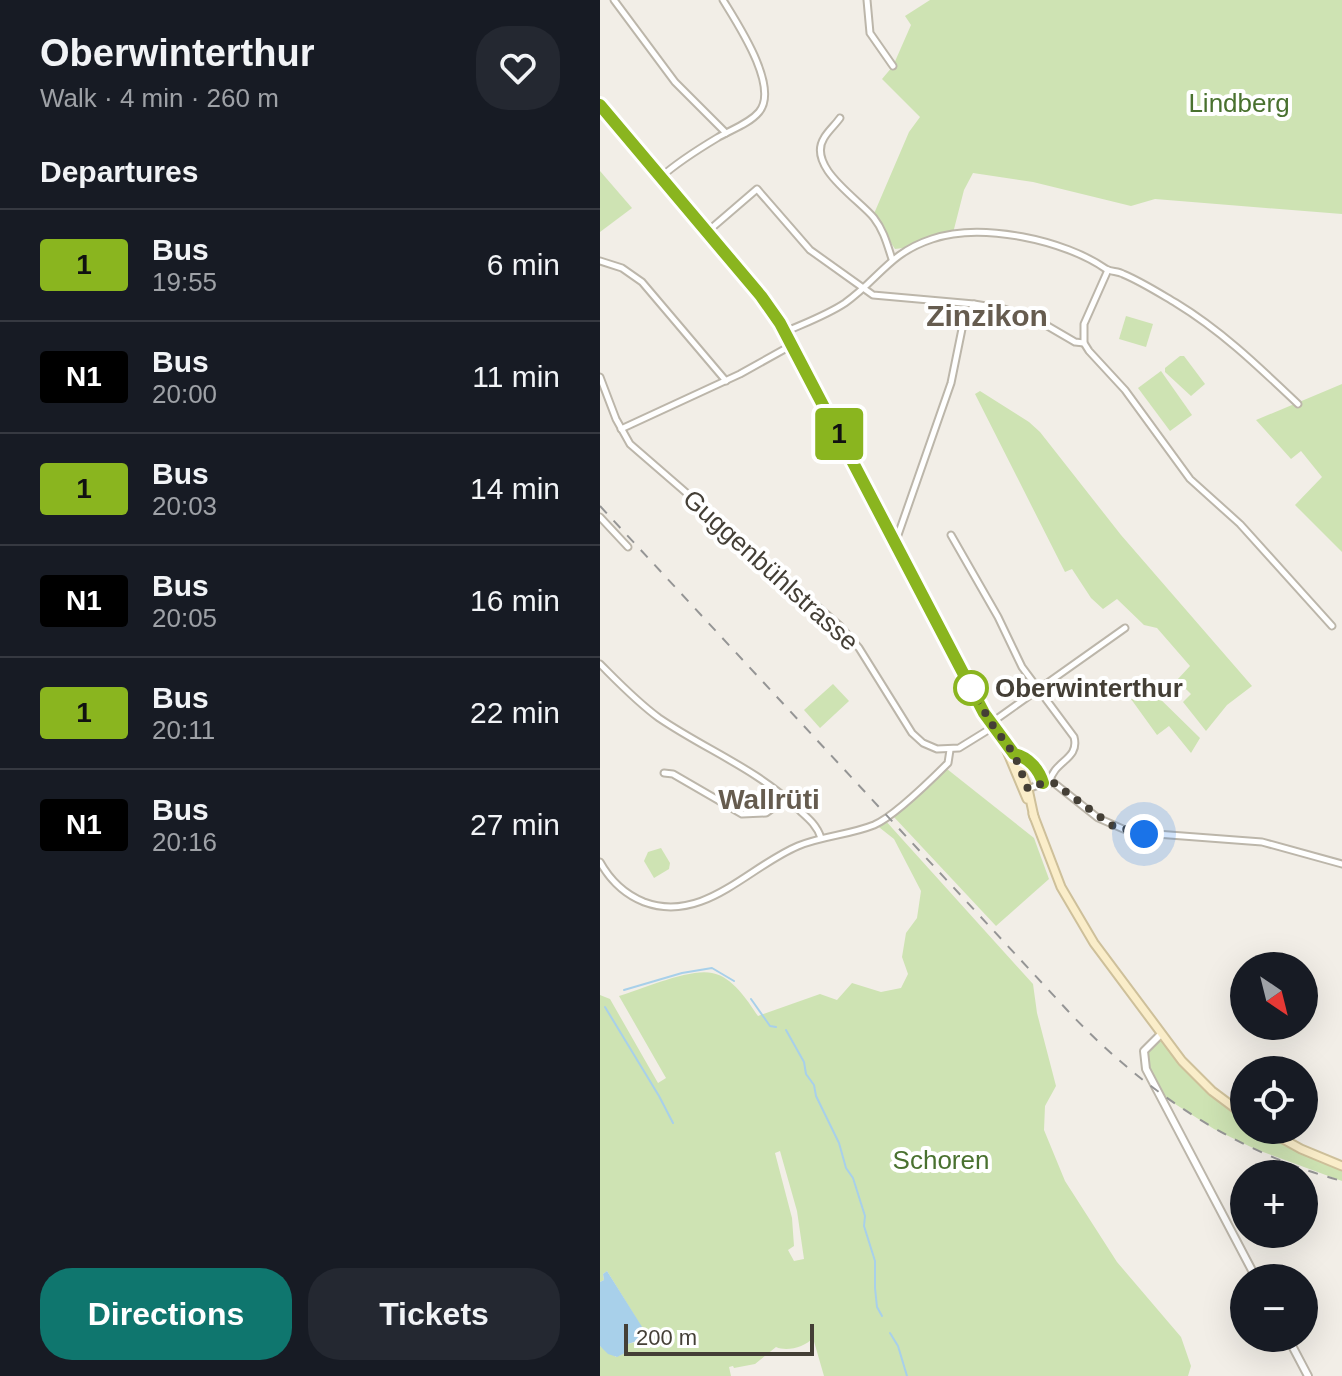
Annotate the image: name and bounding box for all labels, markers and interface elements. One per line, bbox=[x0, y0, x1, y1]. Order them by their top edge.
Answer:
button: heart bbox=[476, 26, 560, 110]
text: Oberwinterthur bbox=[40, 32, 314, 74]
text: Walk · 4 min · 260 m bbox=[40, 83, 279, 113]
park label: Lindberg bbox=[1188, 88, 1290, 118]
text: Departures bbox=[40, 155, 198, 188]
text: Bus bbox=[152, 233, 209, 266]
text: 6 min bbox=[487, 248, 560, 281]
text: 1 bbox=[76, 249, 92, 280]
text: 19:55 bbox=[152, 267, 217, 297]
district label: Zinzikon bbox=[926, 299, 1048, 332]
text: Bus bbox=[152, 345, 209, 378]
text: 11 min bbox=[472, 360, 560, 393]
text: N1 bbox=[66, 361, 102, 392]
text: 20:00 bbox=[152, 379, 217, 409]
line badge: 1 bbox=[813, 408, 865, 460]
text: 1 bbox=[831, 418, 847, 449]
text: Bus bbox=[152, 457, 209, 490]
text: 14 min bbox=[470, 472, 560, 505]
text: 1 bbox=[76, 473, 92, 504]
street label: Guggenbühlstrasse bbox=[677, 483, 865, 657]
text: 20:03 bbox=[152, 491, 217, 521]
text: Bus bbox=[152, 569, 209, 602]
text: 16 min bbox=[470, 584, 560, 617]
text: N1 bbox=[66, 585, 102, 616]
text: 20:05 bbox=[152, 603, 217, 633]
marker: Oberwinterthur bbox=[954, 671, 988, 705]
place label: Oberwinterthur bbox=[995, 673, 1183, 703]
text: Bus bbox=[152, 681, 209, 714]
text: 22 min bbox=[470, 696, 560, 729]
text: 1 bbox=[76, 697, 92, 728]
text: 20:11 bbox=[152, 715, 215, 745]
district label: Wallrüti bbox=[718, 784, 820, 815]
text: Bus bbox=[152, 793, 209, 826]
text: 27 min bbox=[470, 808, 560, 841]
text: N1 bbox=[66, 809, 102, 840]
your location bbox=[1124, 814, 1164, 854]
text: 20:16 bbox=[152, 827, 217, 857]
north arrow bbox=[1230, 952, 1318, 1040]
map controls bbox=[1230, 952, 1318, 1352]
button: locate bbox=[1230, 1056, 1318, 1144]
park label: Schoren bbox=[893, 1145, 989, 1175]
button: + bbox=[1230, 1160, 1318, 1248]
button: − bbox=[1230, 1264, 1318, 1352]
button: Directions bbox=[40, 1268, 292, 1360]
button: Tickets bbox=[308, 1268, 560, 1360]
scale bar bbox=[624, 1320, 814, 1356]
text: 200 m bbox=[636, 1325, 697, 1350]

